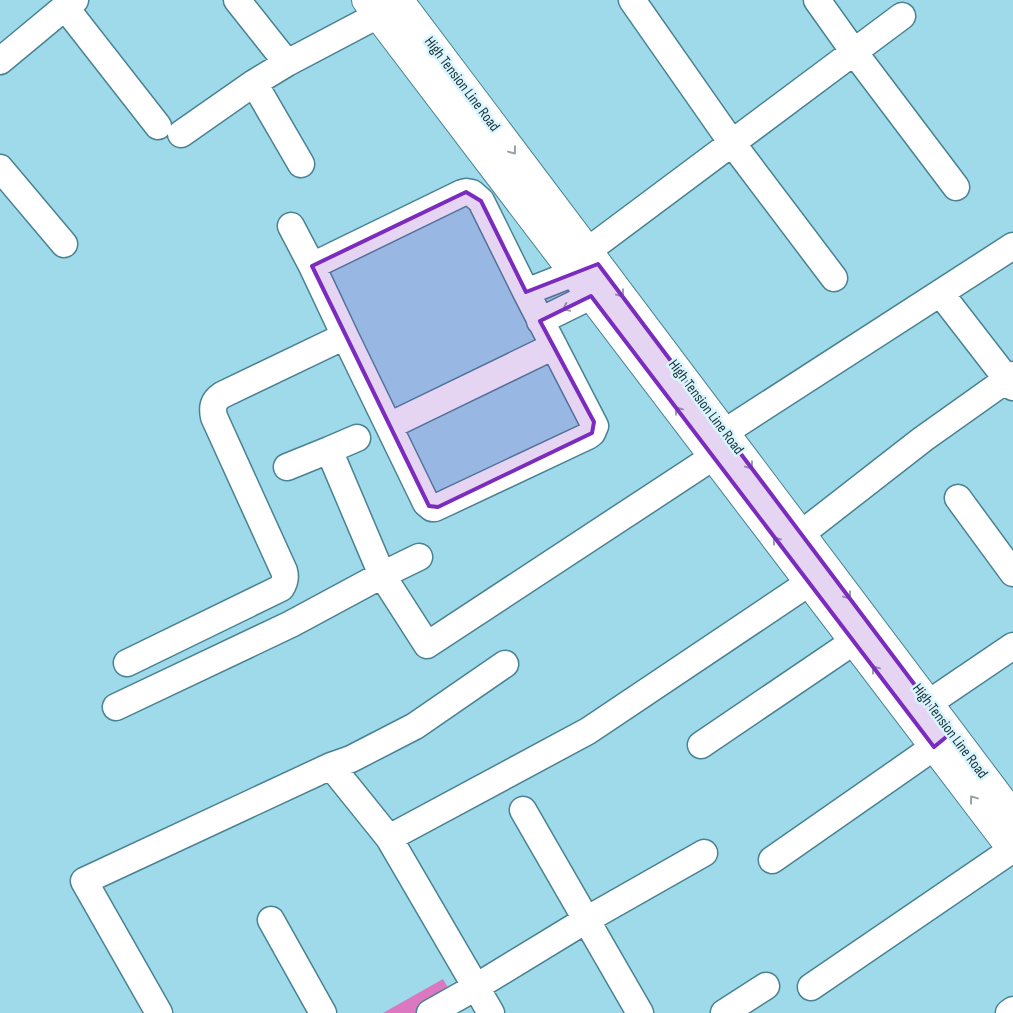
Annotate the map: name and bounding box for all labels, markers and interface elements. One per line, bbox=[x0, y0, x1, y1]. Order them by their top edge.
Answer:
street label: High Tension Line Road bbox=[420, 33, 504, 135]
one-way arrow bbox=[507, 145, 515, 154]
one-way arrow bbox=[615, 288, 624, 298]
one-way arrow bbox=[562, 302, 571, 312]
street label: High Tension Line Road bbox=[664, 356, 748, 458]
one-way arrow bbox=[675, 406, 684, 416]
one-way arrow bbox=[745, 460, 753, 469]
one-way arrow bbox=[773, 536, 782, 546]
one-way arrow bbox=[842, 590, 851, 600]
one-way arrow bbox=[872, 666, 880, 675]
street label: High Tension Line Road bbox=[908, 680, 992, 782]
one-way arrow bbox=[970, 795, 979, 805]

